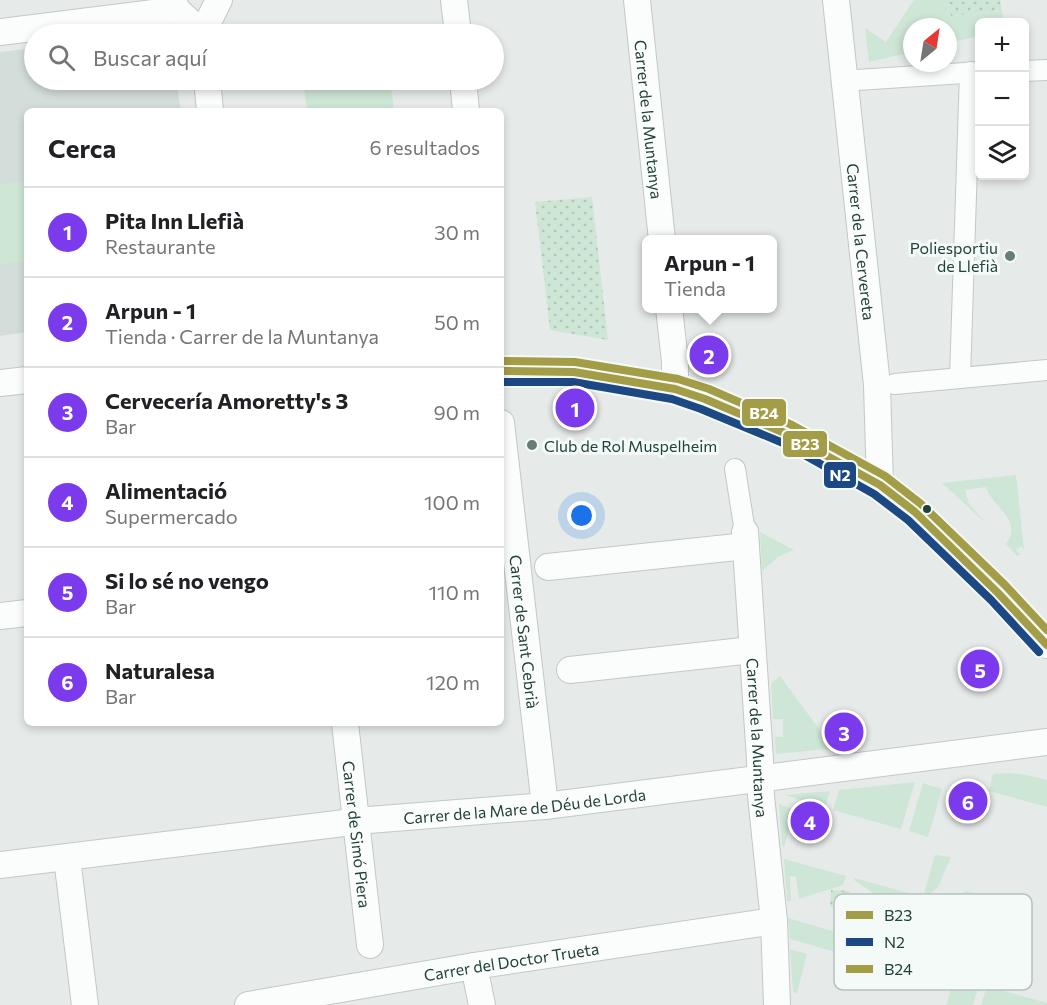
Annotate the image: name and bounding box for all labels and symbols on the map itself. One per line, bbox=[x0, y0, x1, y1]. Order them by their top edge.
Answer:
north arrow bbox=[903, 18, 957, 72]
street label: Carrer de la Muntanya bbox=[632, 39, 667, 200]
street label: Carrer de la Cervereta bbox=[844, 162, 880, 321]
place label: Poliesportiu de Llefià bbox=[910, 238, 998, 275]
marker: Poliesportiu de Llefià bbox=[1003, 249, 1017, 263]
pin: 2 bbox=[690, 332, 728, 378]
pin: 1 bbox=[556, 386, 594, 430]
line badge: B24 bbox=[741, 398, 787, 427]
text: B24 bbox=[749, 403, 779, 422]
line badge: B23 bbox=[782, 430, 828, 458]
text: B23 bbox=[790, 434, 820, 453]
place label: Club de Rol Muspelheim bbox=[544, 436, 717, 455]
marker: Club de Rol Muspelheim bbox=[525, 438, 539, 452]
line badge: N2 bbox=[823, 461, 857, 489]
text: N2 bbox=[829, 465, 851, 484]
your location bbox=[567, 501, 596, 530]
unlabelled marker bbox=[921, 503, 933, 515]
street label: Carrer de Sant Cebrià bbox=[507, 554, 543, 710]
pin: 5 bbox=[960, 646, 1000, 692]
street label: Carrer de la Muntanya bbox=[744, 657, 773, 818]
pin: 3 bbox=[824, 710, 864, 754]
street label: Carrer de Simó Piera bbox=[340, 760, 375, 909]
pin: 6 bbox=[948, 778, 988, 824]
street label: Carrer de la Mare de Déu de Lorda bbox=[403, 784, 647, 827]
pin: 4 bbox=[790, 798, 830, 844]
legend bbox=[834, 894, 1032, 990]
text: B23 bbox=[884, 905, 912, 924]
text: N2 bbox=[884, 932, 905, 951]
street label: Carrer del Doctor Trueta bbox=[422, 938, 600, 984]
text: B24 bbox=[884, 959, 913, 978]

